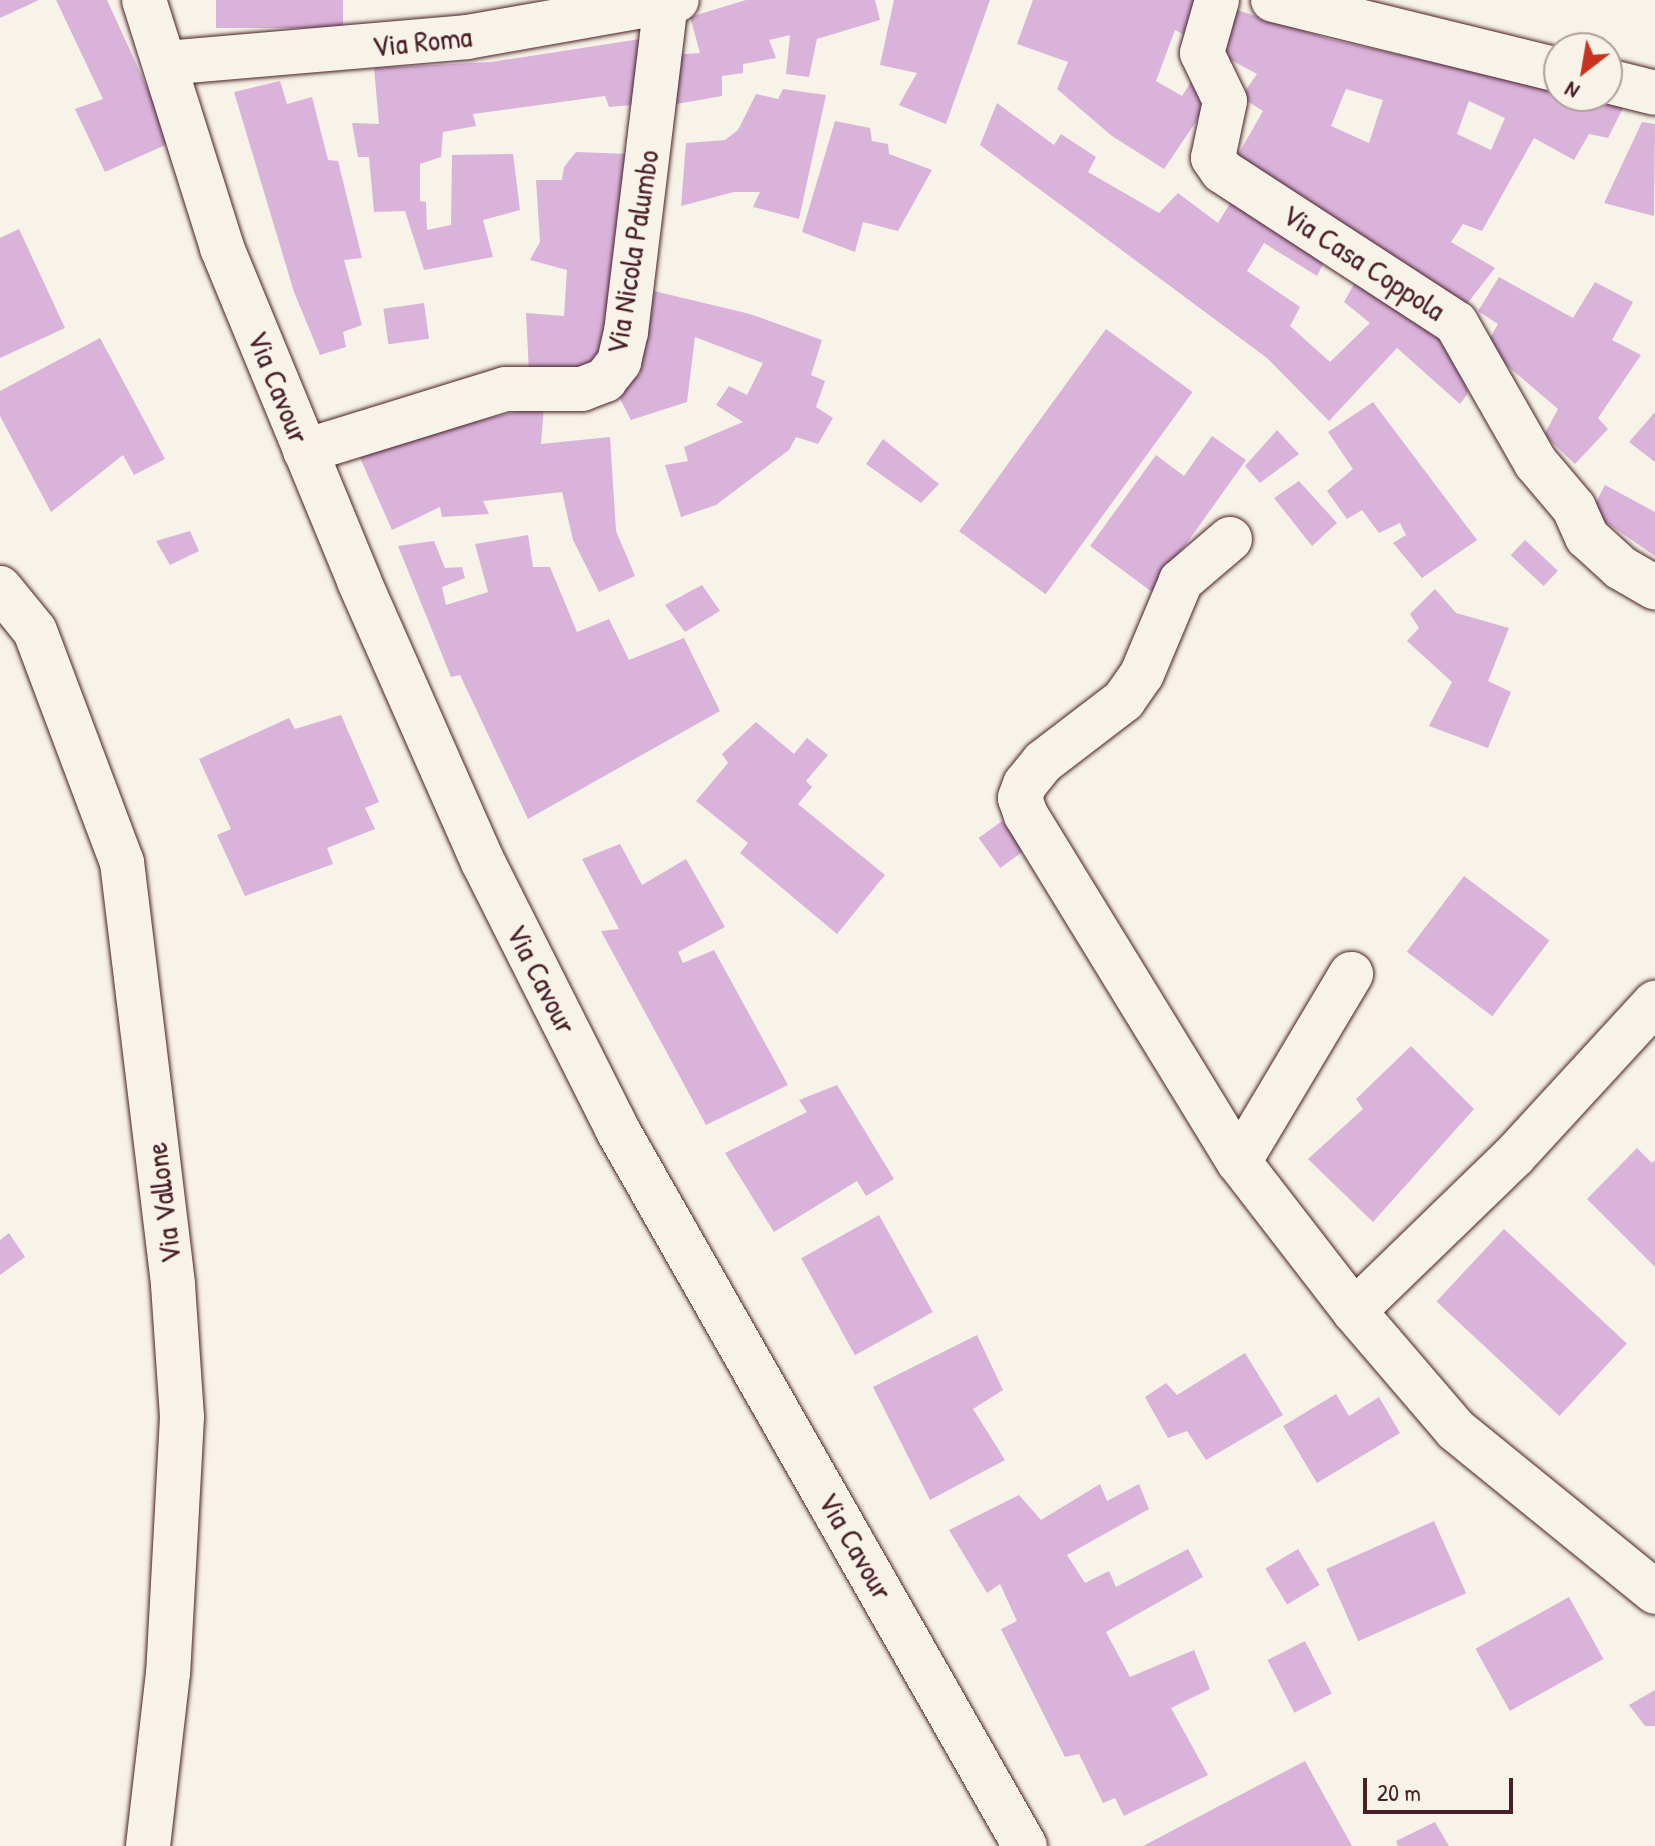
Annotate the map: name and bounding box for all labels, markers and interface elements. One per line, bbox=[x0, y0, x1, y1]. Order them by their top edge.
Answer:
street label: Via Roma bbox=[370, 18, 474, 64]
north arrow bbox=[1543, 32, 1623, 112]
text: N bbox=[1559, 75, 1584, 107]
street label: Via Nicola Palumbo bbox=[598, 147, 666, 357]
street label: Via Casa Coppola bbox=[1276, 196, 1452, 328]
street label: Via Cavour bbox=[240, 326, 318, 448]
street label: Via Cavour bbox=[499, 918, 585, 1040]
street label: Via Vallone bbox=[138, 1141, 188, 1265]
street label: Via Cavour bbox=[811, 1486, 901, 1606]
scale bar bbox=[1367, 1762, 1517, 1812]
text: 20 m bbox=[1377, 1776, 1421, 1808]

